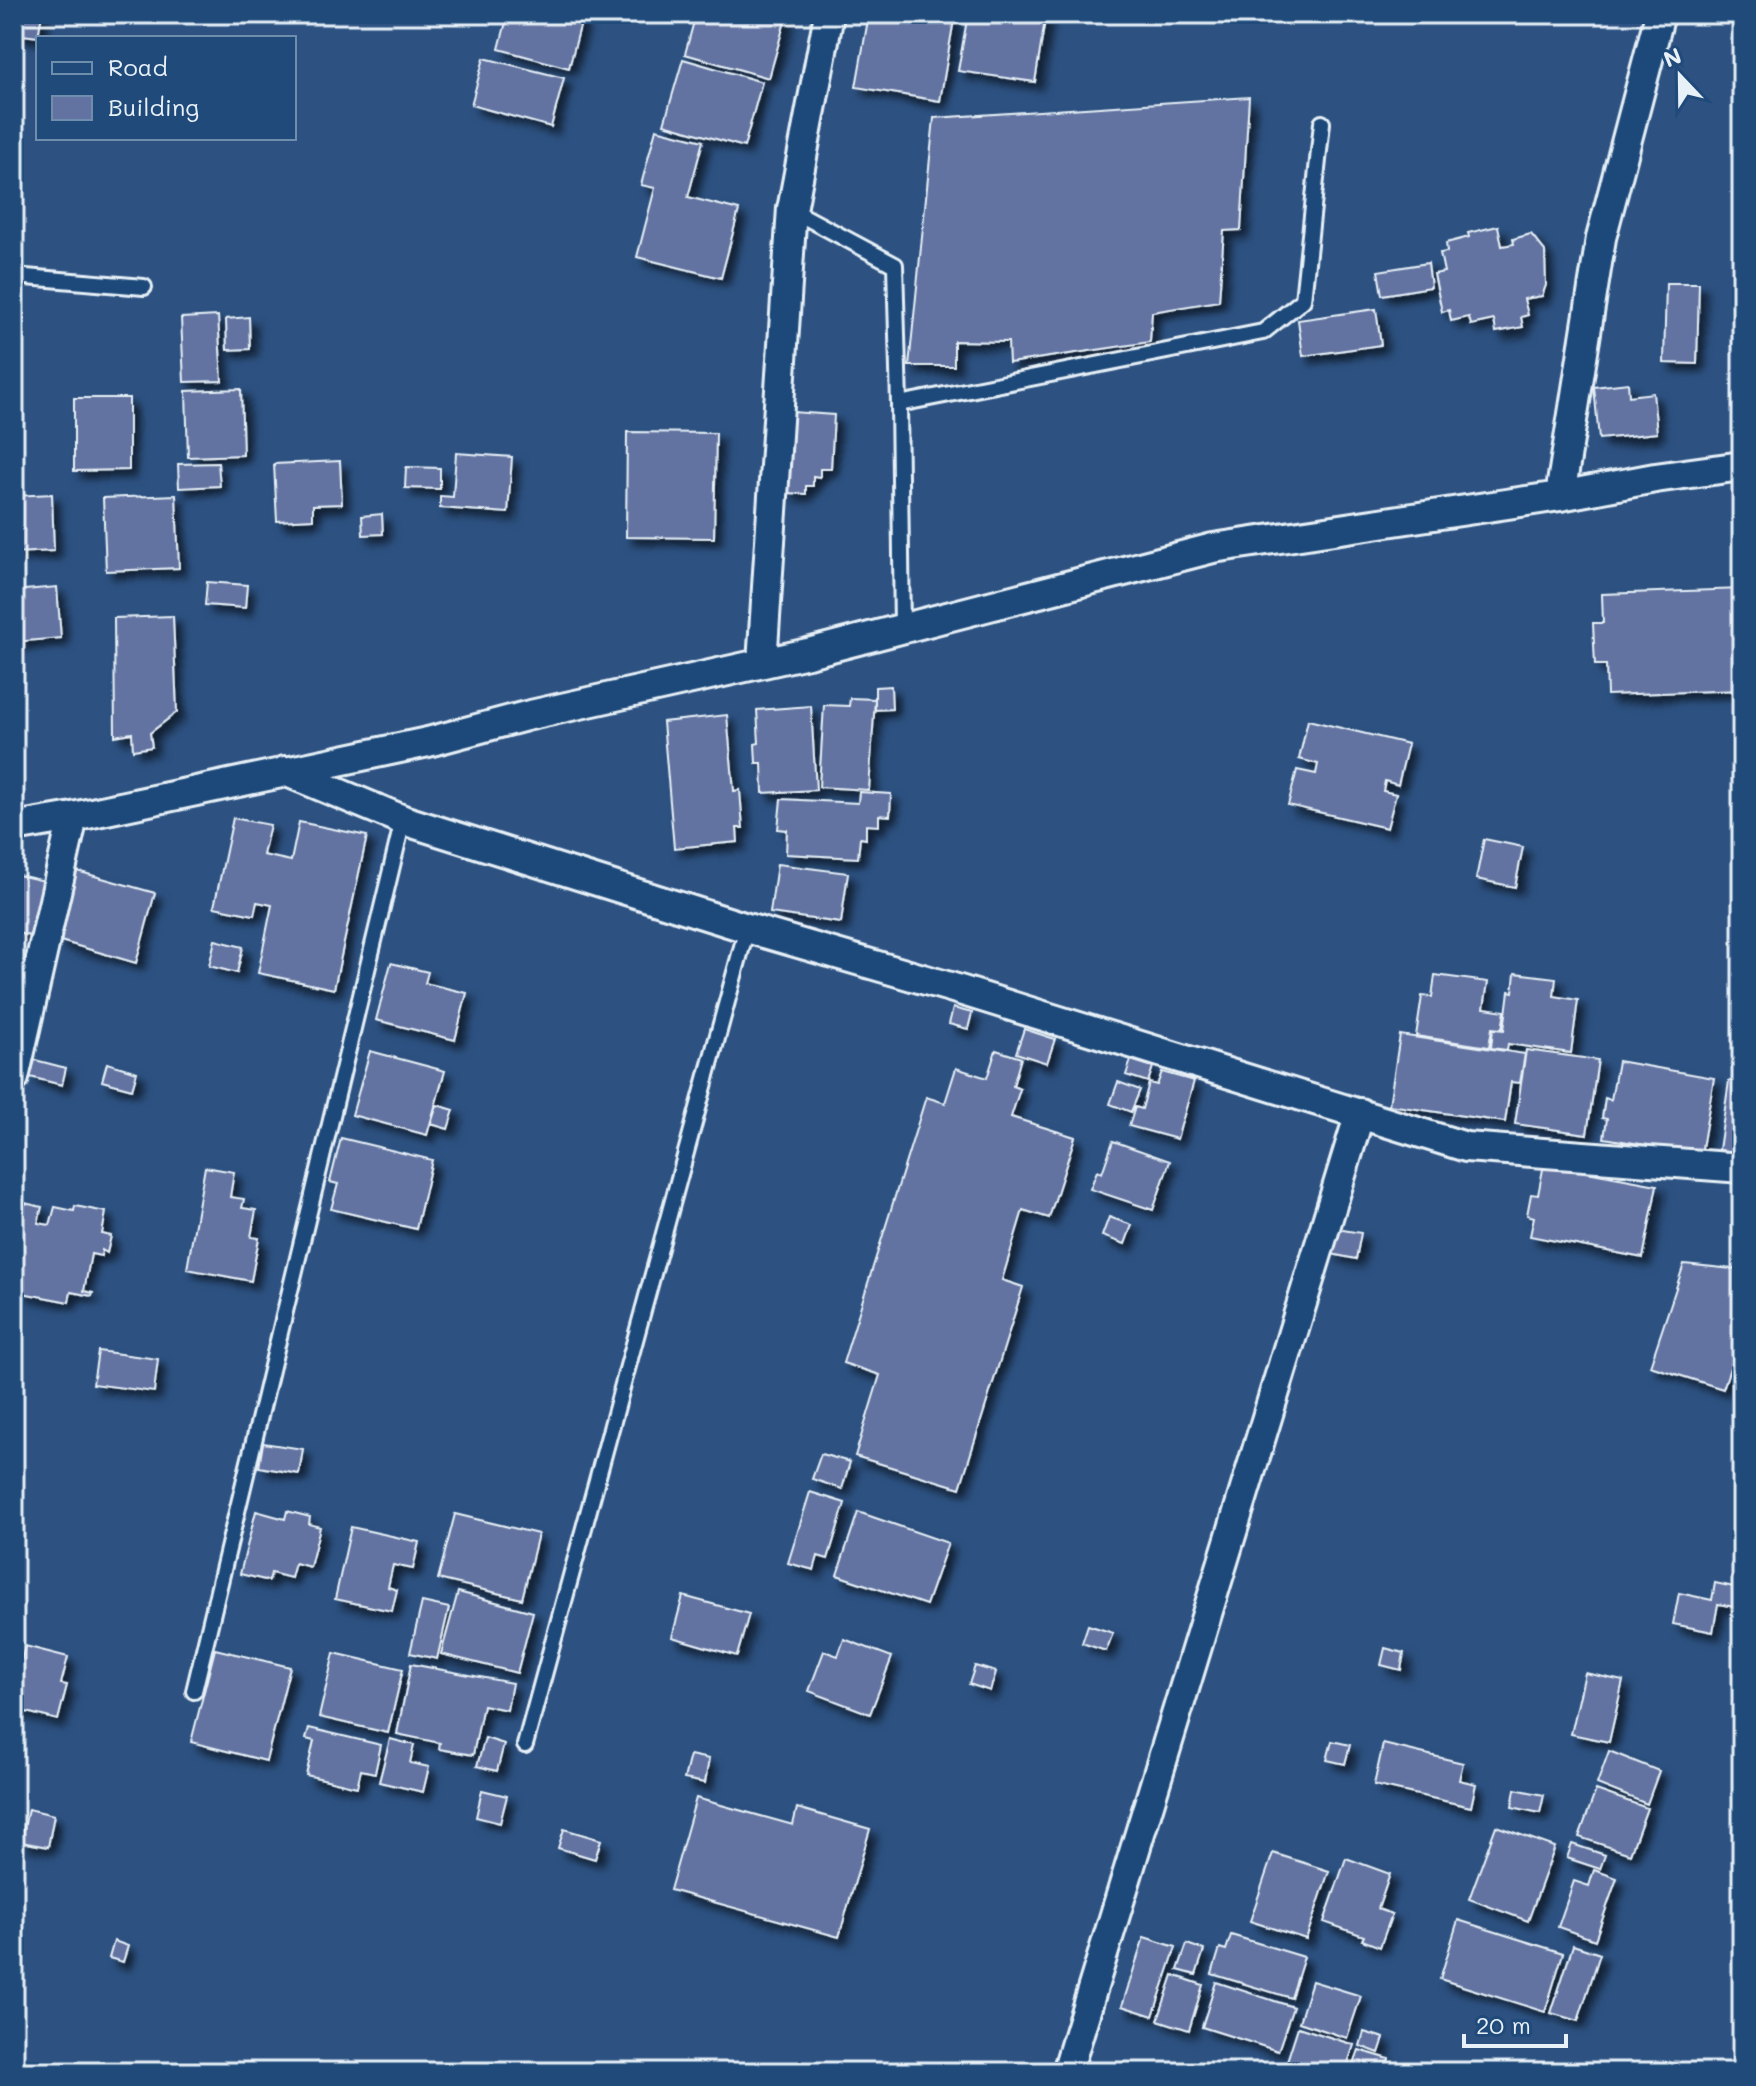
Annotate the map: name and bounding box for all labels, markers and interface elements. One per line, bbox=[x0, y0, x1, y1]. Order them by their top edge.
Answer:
legend bbox=[36, 36, 296, 140]
north arrow bbox=[1640, 36, 1720, 116]
text: N bbox=[1659, 40, 1685, 74]
text: Road bbox=[108, 51, 168, 82]
text: Building bbox=[108, 91, 199, 122]
scale bar bbox=[1464, 1998, 1566, 2048]
text: 20 m bbox=[1476, 2009, 1531, 2040]

